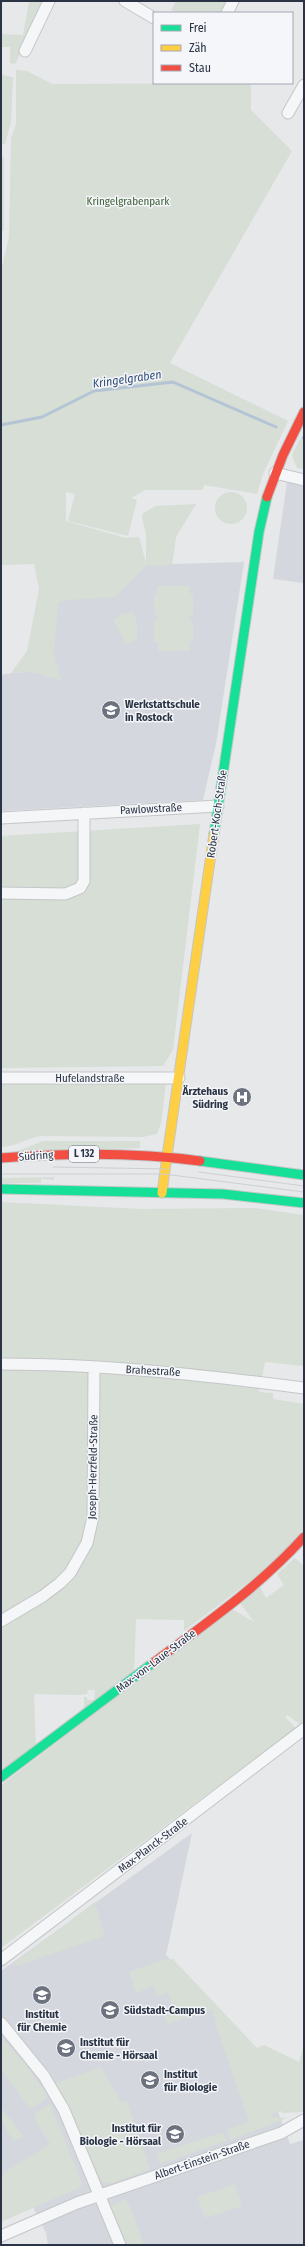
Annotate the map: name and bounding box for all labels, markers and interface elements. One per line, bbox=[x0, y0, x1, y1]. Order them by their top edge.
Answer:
legend bbox=[153, 12, 293, 84]
text: Frei bbox=[189, 21, 207, 35]
text: Zäh bbox=[189, 41, 207, 55]
text: Stau bbox=[189, 61, 211, 75]
park label: Kringelgrabenpark bbox=[87, 195, 170, 208]
water label: Kringelgraben bbox=[92, 367, 162, 391]
place label: Werkstattschule in Rostock bbox=[125, 698, 200, 724]
school or university icon: Werkstattschule in Rostock bbox=[100, 699, 122, 721]
street label: Robert-Koch-Straße bbox=[204, 769, 230, 859]
street label: Pawlowstraße bbox=[120, 801, 182, 817]
street label: Hufelandstraße bbox=[55, 1072, 125, 1085]
place label: Ärztehaus Südring bbox=[182, 1085, 229, 1111]
hospital icon: Ärztehaus Südring bbox=[231, 1086, 253, 1108]
road number: L 132 bbox=[69, 1146, 99, 1162]
street label: Südring bbox=[18, 1148, 55, 1164]
street label: Brahestraße bbox=[125, 1363, 181, 1379]
street label: Joseph-Herzfeld-Straße bbox=[86, 1414, 100, 1520]
street label: Max-von-Laue-Straße bbox=[114, 1627, 198, 1695]
street label: Max-Planck-Straße bbox=[116, 1815, 190, 1875]
school or university icon: Institut für Chemie bbox=[31, 1984, 53, 2006]
school or university icon: Südstadt-Campus bbox=[99, 1999, 121, 2021]
place label: Südstadt-Campus bbox=[124, 2004, 205, 2017]
place label: Institut für Chemie bbox=[17, 2008, 67, 2034]
place label: Institut für Chemie - Hörsaal bbox=[80, 2036, 158, 2062]
school or university icon: Institut für Chemie - Hörsaal bbox=[55, 2037, 77, 2059]
place label: Institut für Biologie bbox=[164, 2068, 218, 2094]
school or university icon: Institut für Biologie bbox=[139, 2069, 161, 2091]
place label: Institut für Biologie - Hörsaal bbox=[80, 2122, 162, 2148]
school or university icon: Institut für Biologie - Hörsaal bbox=[164, 2123, 186, 2145]
street label: Albert-Einstein-Straße bbox=[153, 2138, 251, 2182]

